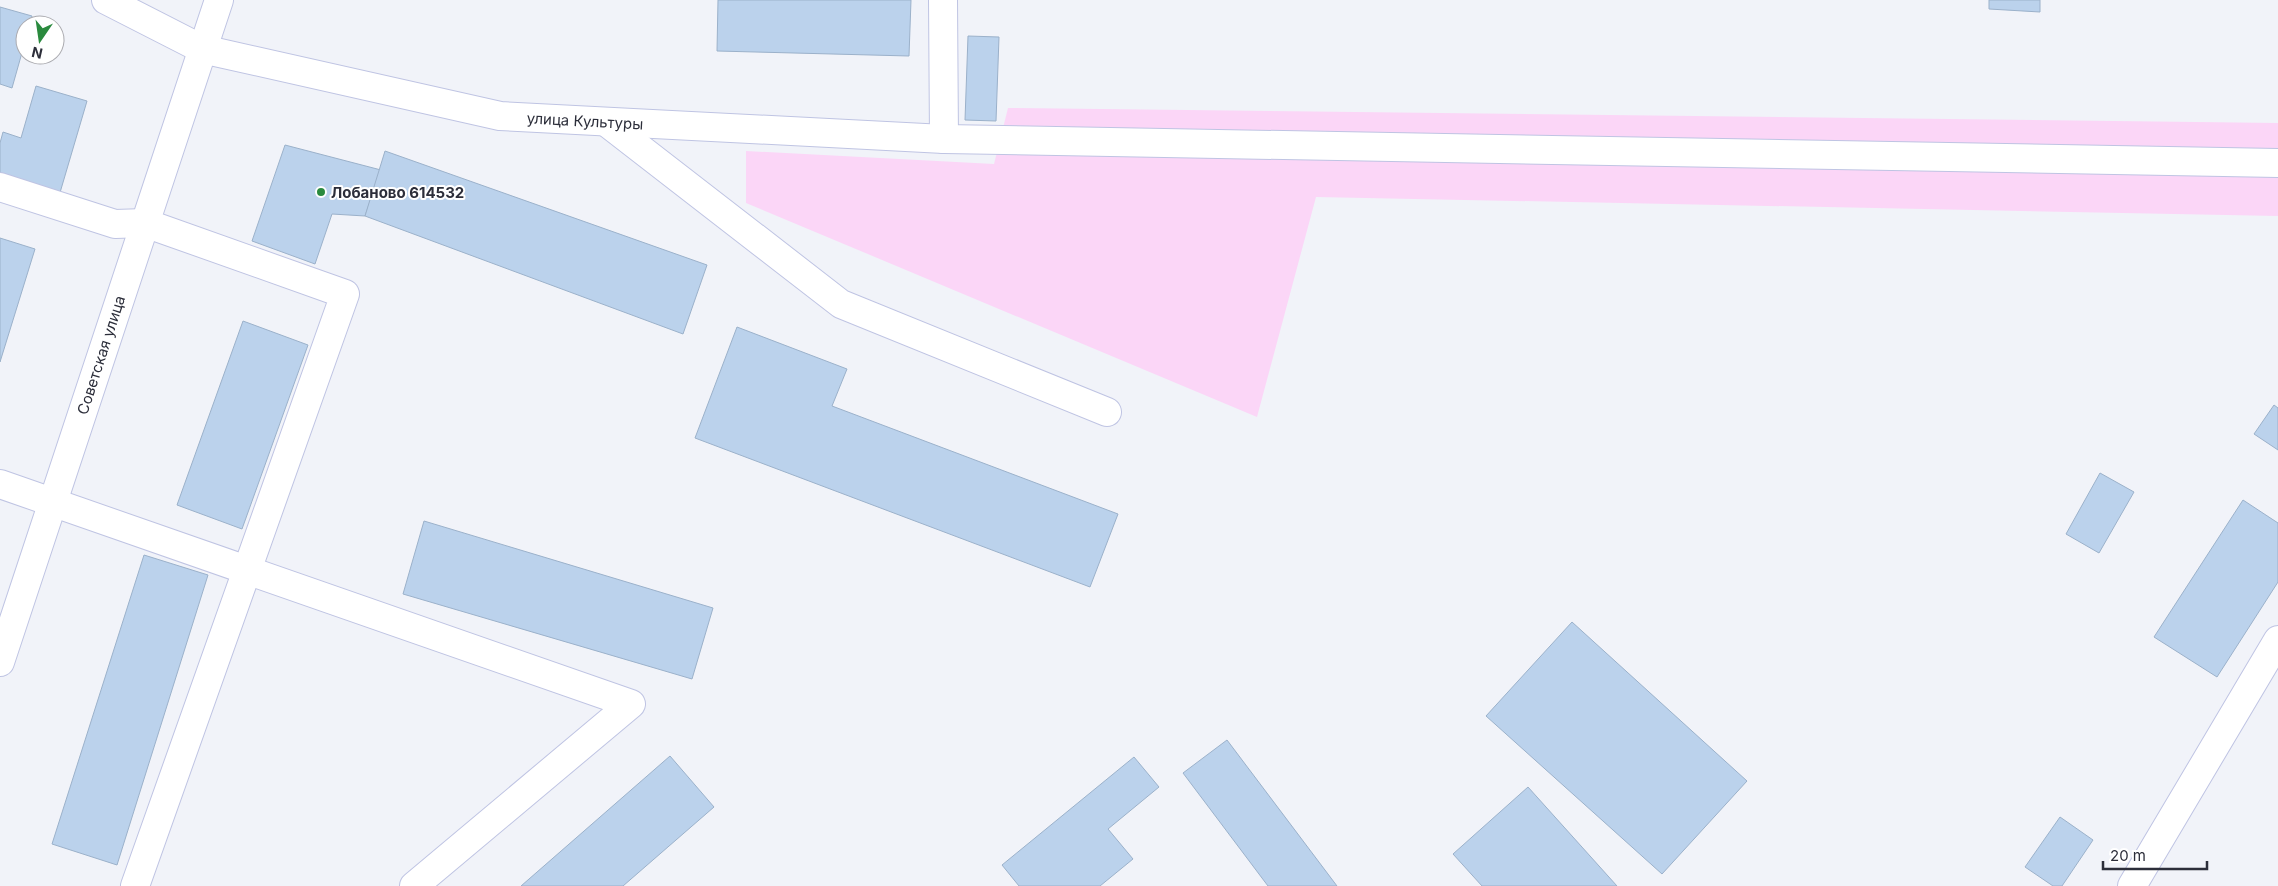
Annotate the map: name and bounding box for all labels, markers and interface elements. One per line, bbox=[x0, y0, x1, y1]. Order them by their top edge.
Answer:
north arrow bbox=[15, 15, 65, 65]
text: N bbox=[30, 44, 44, 63]
street label: улица Культуры bbox=[526, 108, 644, 134]
place label: Лобаново 614532 bbox=[331, 183, 464, 202]
marker: Лобаново 614532 bbox=[315, 186, 327, 198]
street label: Советская улица bbox=[73, 293, 129, 417]
scale bar bbox=[2103, 838, 2207, 870]
text: 20 m bbox=[2110, 846, 2146, 865]

